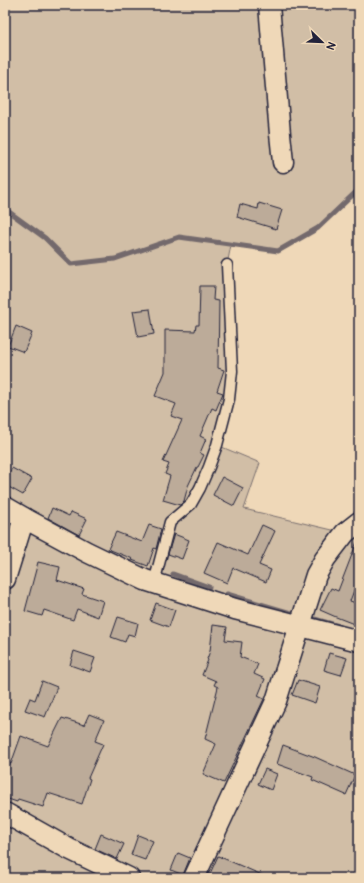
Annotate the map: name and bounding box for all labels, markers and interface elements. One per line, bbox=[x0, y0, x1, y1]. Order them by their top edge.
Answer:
north arrow bbox=[302, 22, 342, 62]
text: N bbox=[323, 40, 338, 52]

